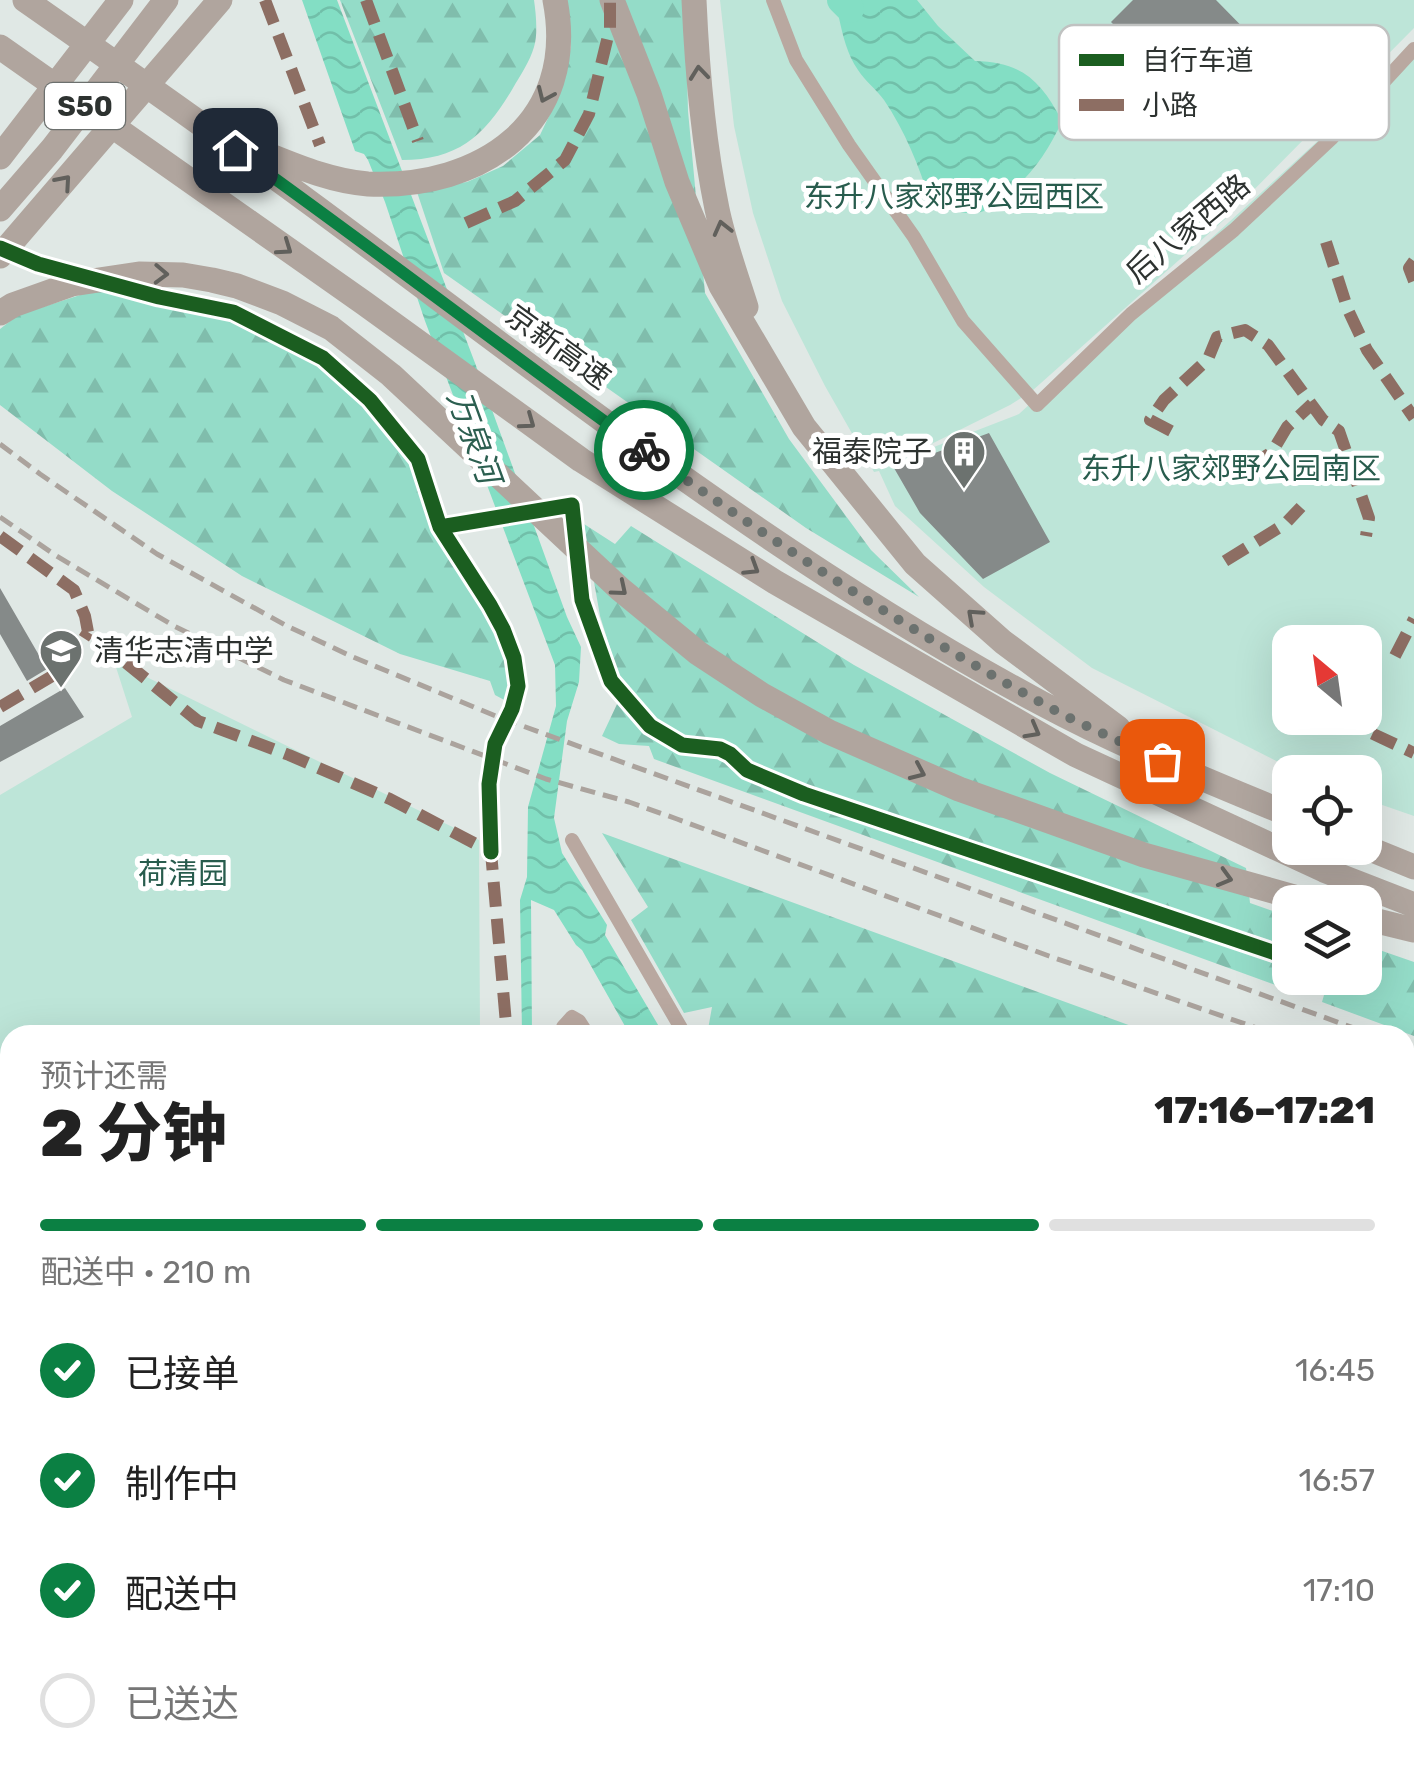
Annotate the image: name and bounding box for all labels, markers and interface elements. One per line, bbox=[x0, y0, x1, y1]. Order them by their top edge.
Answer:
legend bbox=[1059, 25, 1389, 140]
text: 自行车道 bbox=[1142, 44, 1254, 77]
one-way arrow bbox=[689, 64, 710, 80]
road number: S50 bbox=[45, 83, 125, 129]
one-way arrow bbox=[537, 85, 557, 103]
text: 小路 bbox=[1142, 89, 1198, 122]
pin bbox=[193, 108, 278, 193]
icon: home bbox=[208, 123, 263, 178]
street label: 后八家西路 bbox=[1119, 167, 1257, 291]
one-way arrow bbox=[52, 175, 70, 194]
park label: 东升八家郊野公园西区 bbox=[804, 179, 1104, 215]
one-way arrow bbox=[713, 220, 734, 237]
one-way arrow bbox=[274, 236, 292, 254]
one-way arrow bbox=[153, 264, 169, 285]
street label: 京新高速 bbox=[499, 297, 617, 397]
water label: 万泉河 bbox=[440, 385, 510, 494]
courier bbox=[594, 400, 694, 500]
one-way arrow bbox=[517, 410, 536, 428]
icon: bike bbox=[617, 423, 672, 478]
building icon: 福泰院子 bbox=[941, 429, 987, 490]
place label: 福泰院子 bbox=[812, 434, 932, 470]
park label: 东升八家郊野公园南区 bbox=[1081, 451, 1381, 487]
one-way arrow bbox=[741, 555, 759, 574]
one-way arrow bbox=[608, 577, 626, 595]
one-way arrow bbox=[967, 610, 986, 628]
north arrow bbox=[1272, 625, 1382, 735]
map controls bbox=[1272, 625, 1382, 995]
school or university icon: 清华志清中学 bbox=[38, 628, 84, 689]
place label: 清华志清中学 bbox=[94, 633, 274, 669]
one-way arrow bbox=[1022, 719, 1040, 738]
pin bbox=[1120, 719, 1205, 804]
icon: bag bbox=[1135, 734, 1190, 789]
button: locate bbox=[1272, 755, 1382, 865]
one-way arrow bbox=[908, 759, 926, 779]
park label: 荷清园 bbox=[138, 856, 228, 892]
one-way arrow bbox=[1216, 866, 1233, 887]
button: layers bbox=[1272, 885, 1382, 995]
text: 预计还需 bbox=[40, 1057, 168, 1095]
text: 17:16–17:21 bbox=[1154, 1087, 1375, 1133]
text: 2 分钟 bbox=[40, 1095, 227, 1172]
text: 配送中 · 210 m bbox=[40, 1253, 251, 1291]
icon: check bbox=[40, 1343, 95, 1398]
text: 已接单 bbox=[125, 1351, 239, 1397]
text: 16:45 bbox=[1295, 1351, 1375, 1389]
icon: check bbox=[40, 1453, 95, 1508]
text: 制作中 bbox=[125, 1461, 239, 1507]
text: 16:57 bbox=[1298, 1461, 1375, 1499]
icon: check bbox=[40, 1563, 95, 1618]
text: 配送中 bbox=[125, 1571, 239, 1617]
text: 17:10 bbox=[1303, 1571, 1375, 1609]
text: 已送达 bbox=[125, 1681, 239, 1727]

